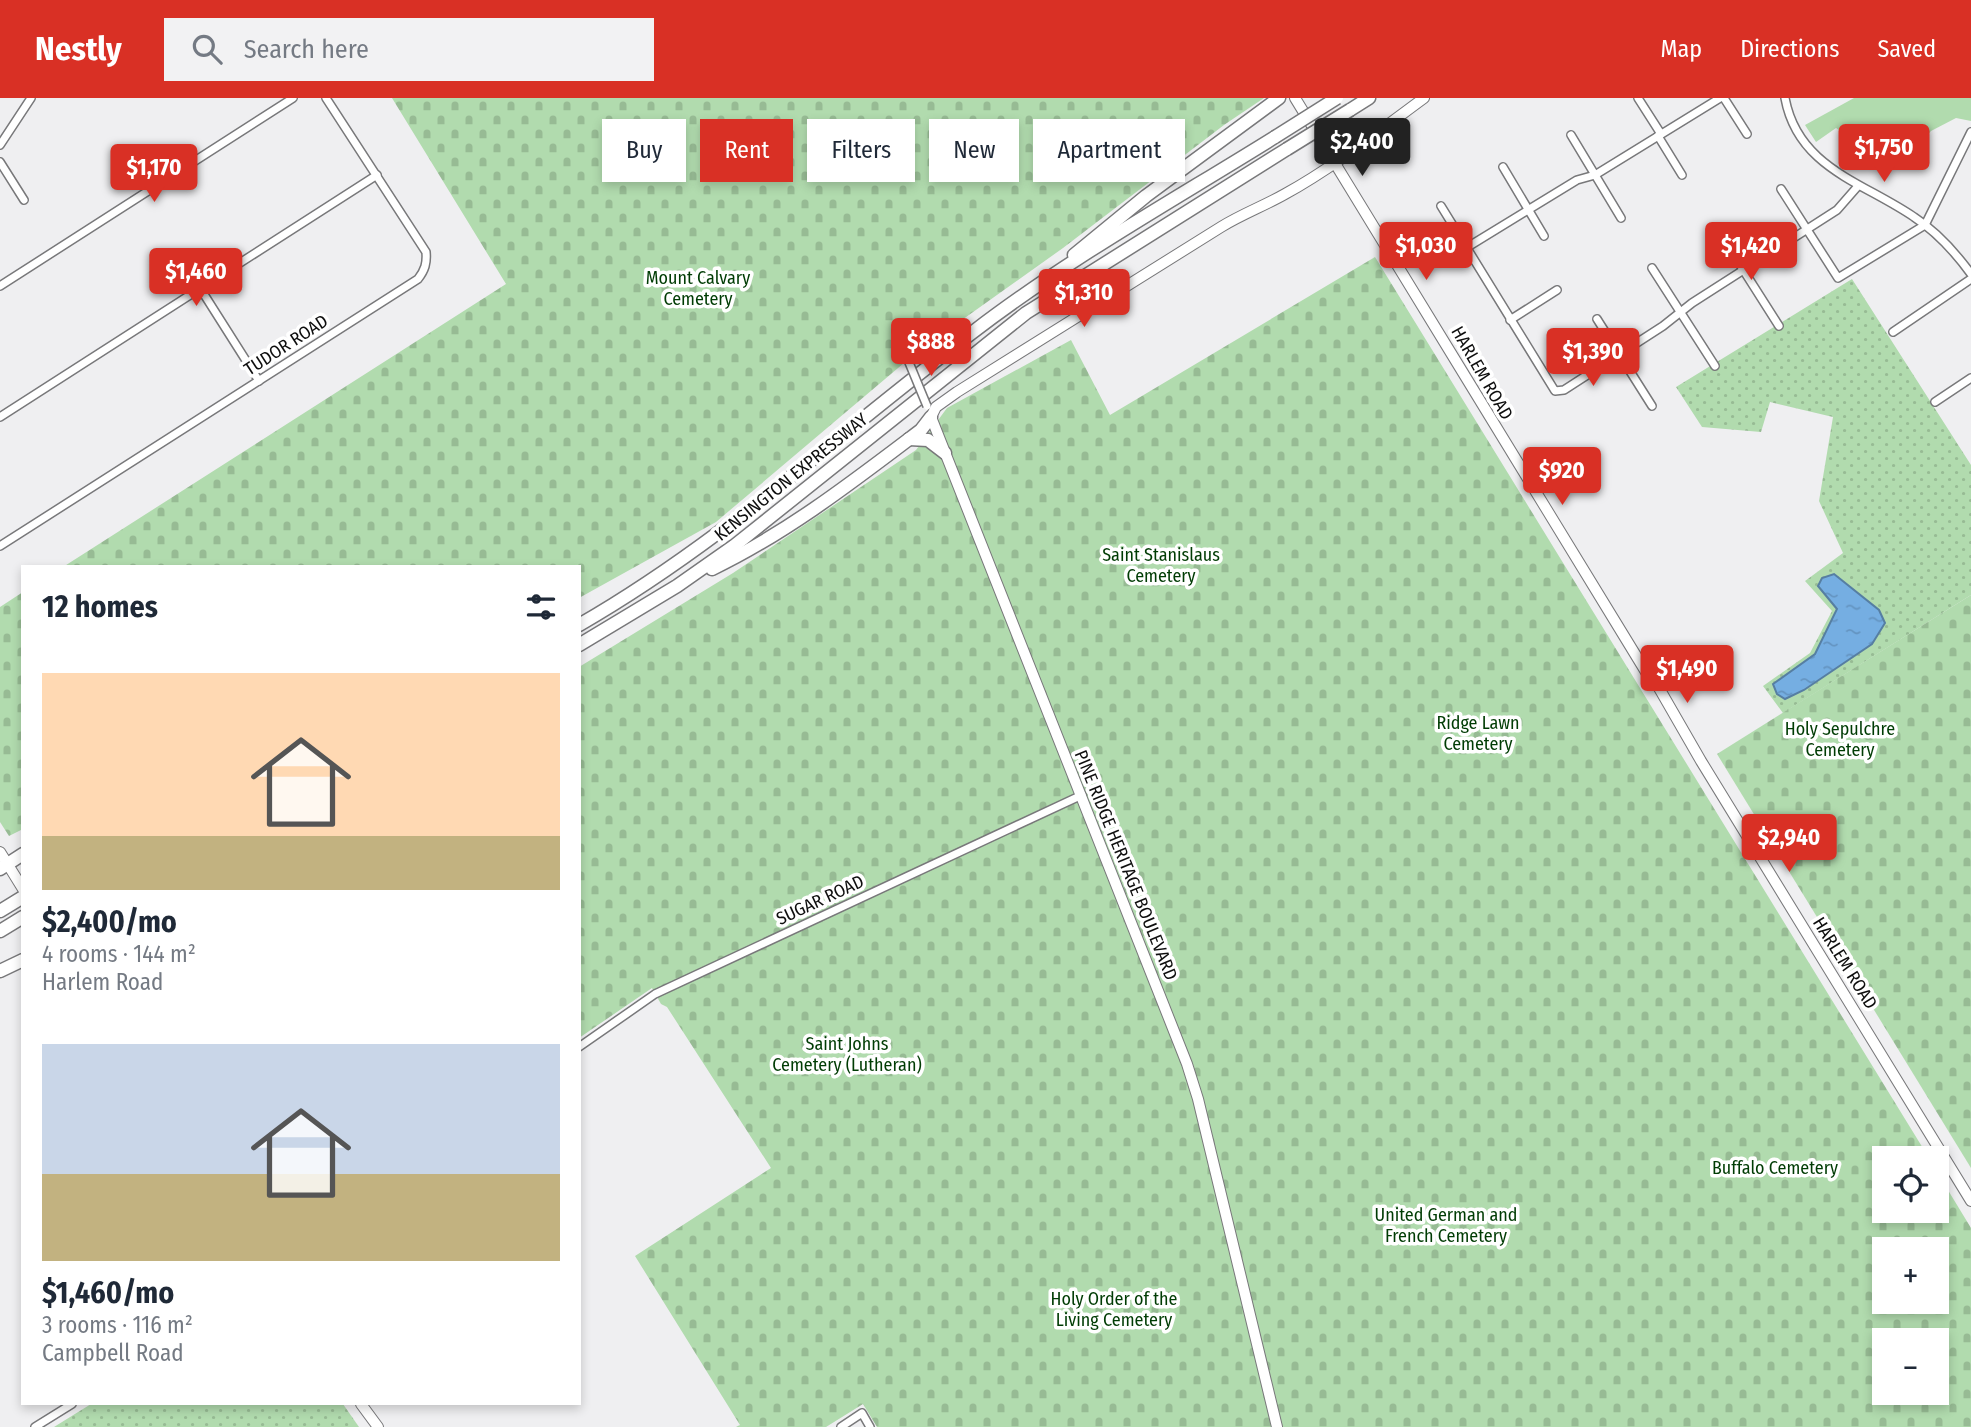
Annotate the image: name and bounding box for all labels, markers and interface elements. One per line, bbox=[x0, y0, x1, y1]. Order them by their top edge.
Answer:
search box bbox=[164, 18, 654, 81]
text: Nestly bbox=[35, 29, 122, 69]
icon: search bbox=[188, 30, 226, 68]
text: Search here bbox=[244, 34, 369, 65]
text: Map bbox=[1661, 35, 1702, 63]
text: Directions bbox=[1740, 35, 1839, 63]
text: Saved bbox=[1877, 35, 1936, 63]
pin: $2,400 bbox=[1305, 118, 1419, 178]
chip: Buy bbox=[602, 119, 686, 182]
chip: Rent bbox=[700, 119, 793, 182]
chip: Filters bbox=[807, 119, 915, 182]
chip: New bbox=[929, 119, 1019, 182]
chip: Apartment bbox=[1033, 119, 1185, 182]
pin: $1,750 bbox=[1827, 125, 1941, 184]
text: $2,400 bbox=[1330, 127, 1394, 155]
text: $1,750 bbox=[1855, 133, 1913, 161]
pin: $1,170 bbox=[97, 144, 211, 204]
text: $1,170 bbox=[126, 153, 182, 181]
pin: $1,030 bbox=[1369, 222, 1483, 282]
pin: $1,420 bbox=[1694, 222, 1808, 282]
text: $1,030 bbox=[1396, 231, 1457, 259]
text: $1,420 bbox=[1721, 231, 1781, 259]
pin: $1,460 bbox=[139, 248, 253, 308]
text: $1,460 bbox=[165, 257, 227, 285]
park label: Mount Calvary Cemetery bbox=[646, 267, 750, 310]
pin: $1,310 bbox=[1027, 270, 1141, 329]
text: $1,310 bbox=[1055, 278, 1113, 306]
street label: TUDOR ROAD bbox=[240, 310, 332, 380]
pin: $888 bbox=[890, 318, 972, 378]
street label: HARLEM ROAD bbox=[1446, 322, 1518, 424]
text: $888 bbox=[907, 327, 955, 355]
pin: $1,390 bbox=[1536, 328, 1650, 388]
text: $1,390 bbox=[1562, 337, 1624, 365]
street label: KENSINGTON EXPRESSWAY bbox=[710, 408, 872, 546]
pin: $920 bbox=[1521, 448, 1603, 507]
text: $920 bbox=[1539, 456, 1585, 484]
park label: Saint Stanislaus Cemetery bbox=[1102, 544, 1220, 587]
icon: filters bbox=[522, 588, 560, 626]
text: 12 homes bbox=[42, 589, 158, 625]
pin: $1,490 bbox=[1630, 646, 1744, 705]
text: $1,490 bbox=[1657, 654, 1717, 682]
park label: Ridge Lawn Cemetery bbox=[1436, 712, 1520, 755]
park label: Holy Sepulchre Cemetery bbox=[1785, 718, 1895, 761]
icon: home bbox=[238, 719, 364, 845]
street label: PINE RIDGE HERITAGE BOULEVARD bbox=[1070, 747, 1182, 983]
pin: $2,940 bbox=[1732, 814, 1846, 874]
text: $2,940 bbox=[1758, 823, 1820, 851]
street label: SUGAR ROAD bbox=[773, 870, 867, 930]
text: $2,400/mo bbox=[42, 904, 177, 940]
street label: HARLEM ROAD bbox=[1808, 913, 1882, 1013]
text: 4 rooms · 144 m² bbox=[42, 940, 196, 968]
text: Harlem Road bbox=[42, 968, 163, 996]
park label: Saint Johns Cemetery (Lutheran) bbox=[772, 1033, 922, 1076]
icon: home bbox=[238, 1090, 364, 1216]
map controls bbox=[1872, 1146, 1949, 1405]
button: locate bbox=[1872, 1146, 1949, 1223]
park label: Buffalo Cemetery bbox=[1712, 1157, 1838, 1179]
park label: United German and French Cemetery bbox=[1375, 1204, 1517, 1247]
button: + bbox=[1872, 1237, 1949, 1314]
text: $1,460/mo bbox=[42, 1275, 174, 1311]
park label: Holy Order of the Living Cemetery bbox=[1051, 1288, 1178, 1331]
text: 3 rooms · 116 m² bbox=[42, 1311, 193, 1339]
button: − bbox=[1872, 1328, 1949, 1405]
text: Campbell Road bbox=[42, 1339, 183, 1367]

